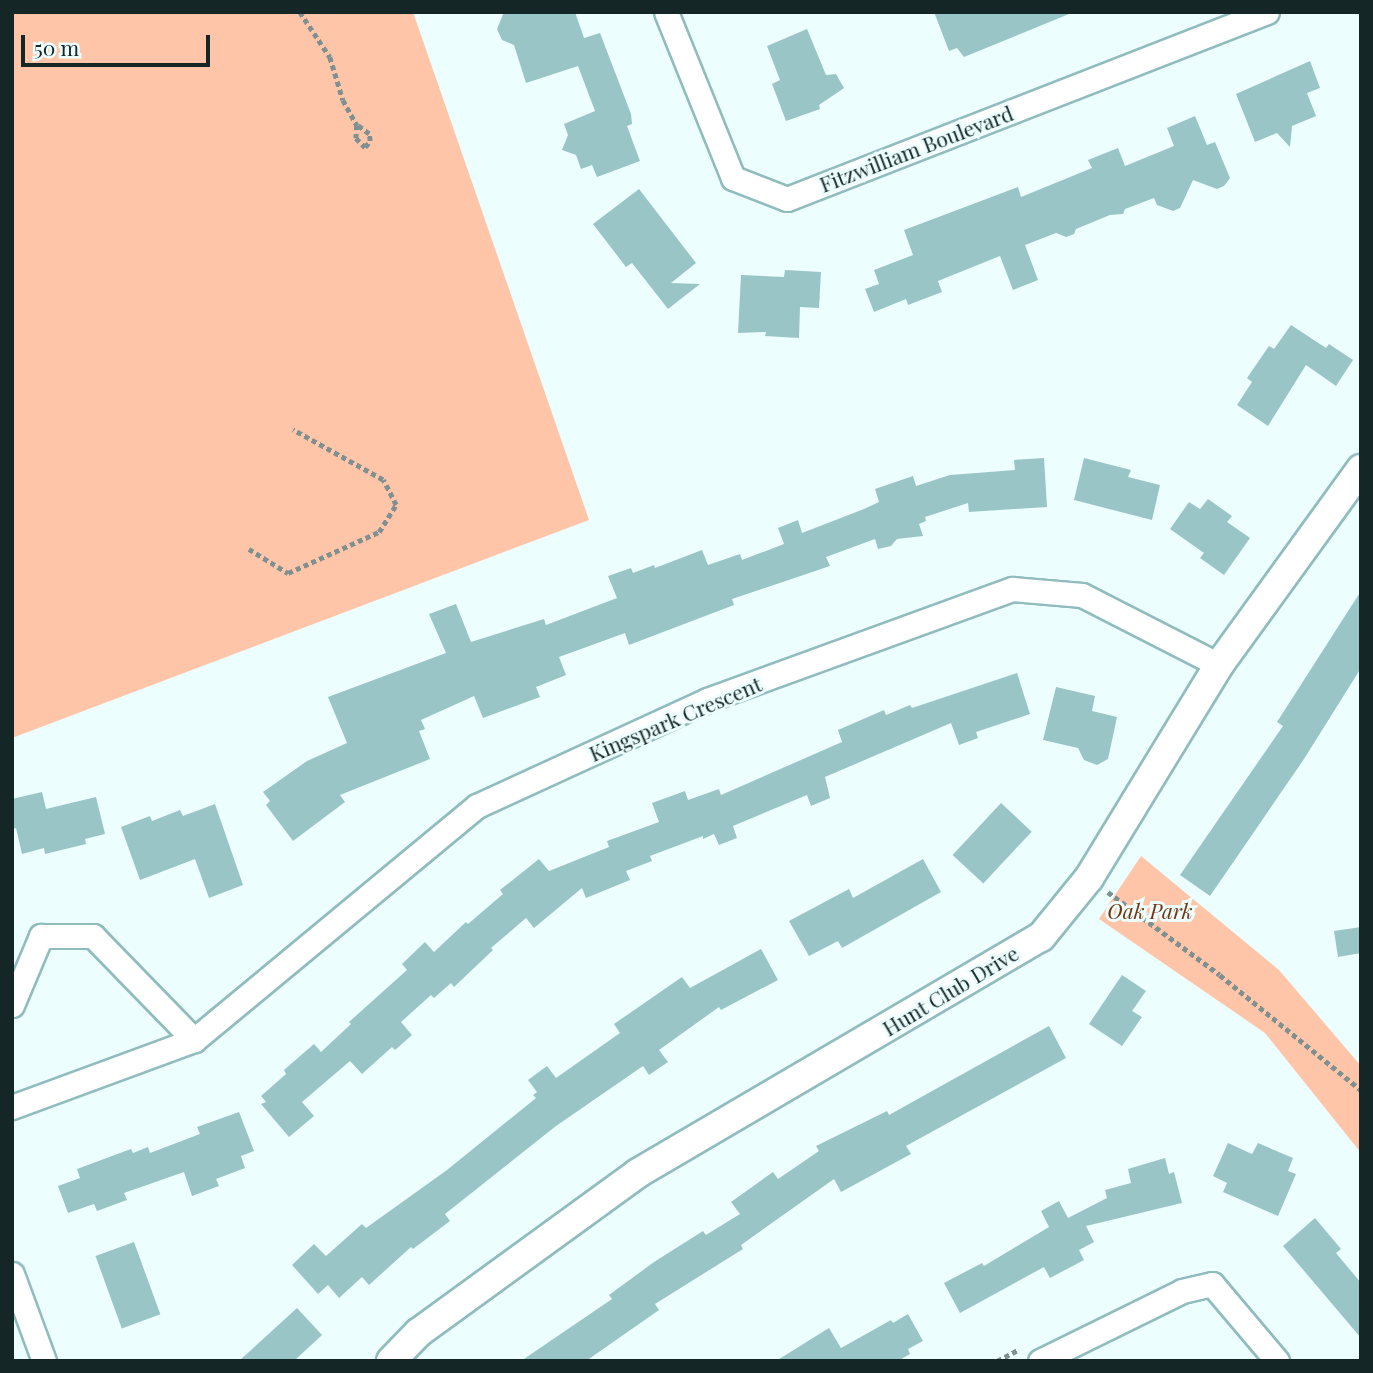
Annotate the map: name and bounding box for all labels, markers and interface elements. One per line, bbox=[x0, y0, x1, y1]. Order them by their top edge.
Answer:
scale bar bbox=[24, 21, 214, 65]
text: 50 m bbox=[34, 33, 79, 61]
street label: Fitzwilliam Boulevard bbox=[816, 99, 1016, 197]
street label: Kingspark Crescent bbox=[585, 670, 765, 766]
park label: Oak Park bbox=[1107, 897, 1193, 923]
street label: Hunt Club Drive bbox=[877, 940, 1023, 1040]

